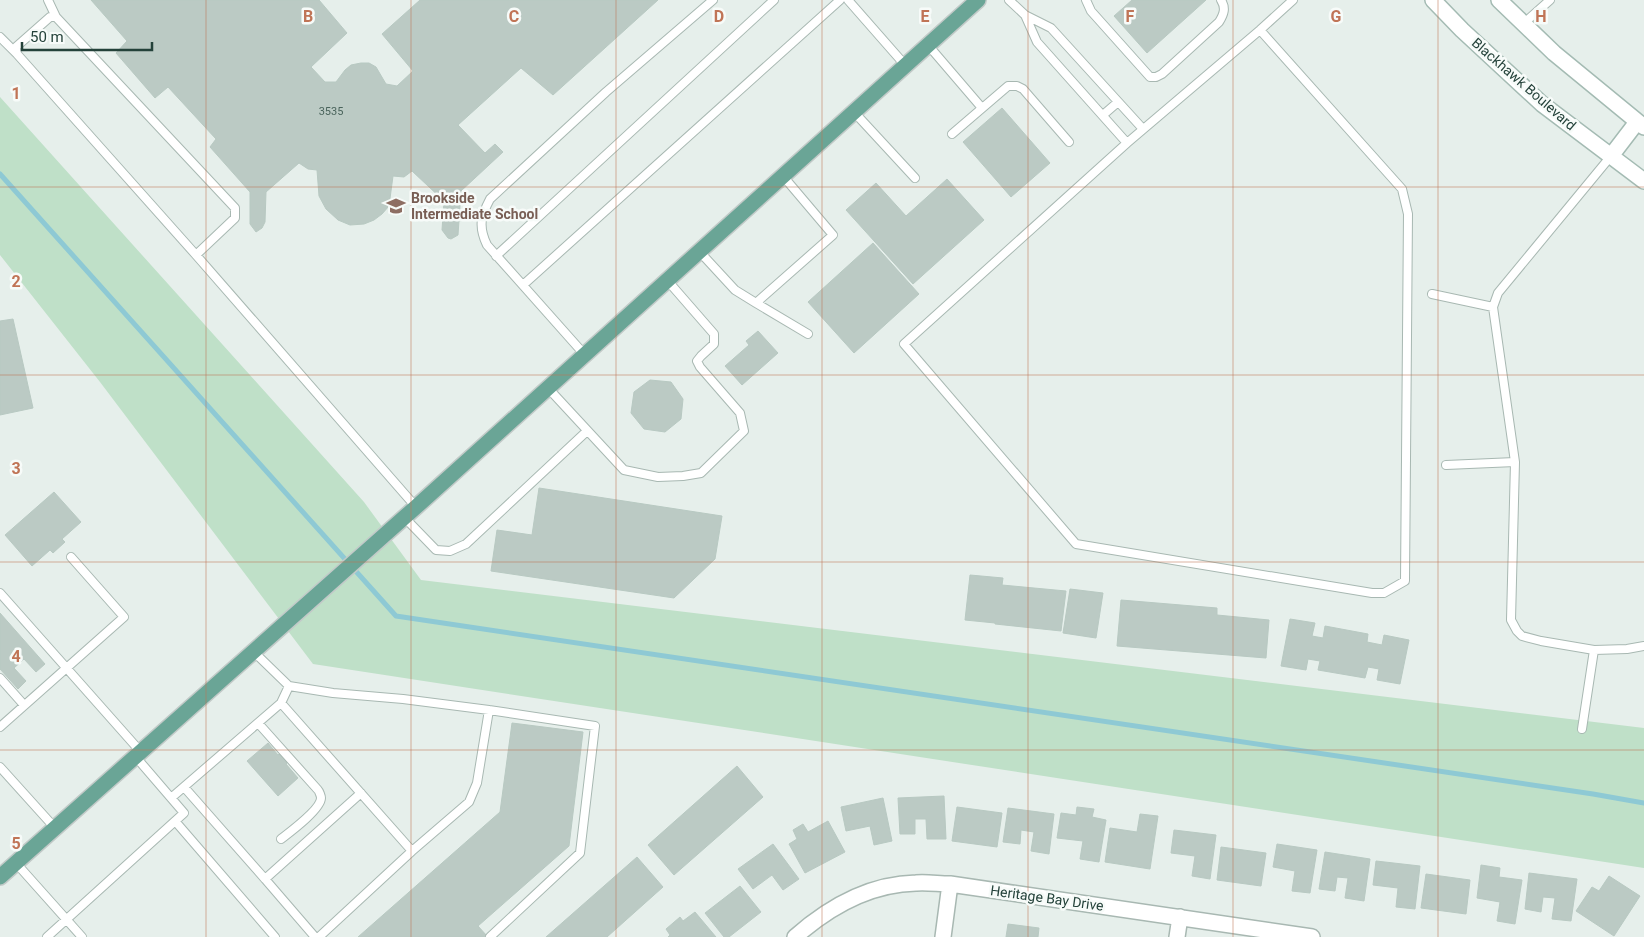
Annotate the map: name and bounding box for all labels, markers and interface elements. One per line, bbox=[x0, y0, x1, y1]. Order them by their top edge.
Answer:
text: B bbox=[303, 7, 313, 26]
text: C bbox=[509, 7, 519, 26]
text: D bbox=[714, 7, 724, 26]
text: E bbox=[921, 7, 930, 26]
text: F bbox=[1126, 7, 1135, 26]
text: G bbox=[1331, 7, 1342, 26]
text: H bbox=[1535, 7, 1547, 26]
scale bar bbox=[22, 20, 152, 52]
text: 50 m bbox=[30, 28, 64, 46]
street label: Blackhawk Boulevard bbox=[1469, 34, 1579, 134]
text: 1 bbox=[11, 84, 21, 103]
house number: 3535 bbox=[319, 105, 343, 118]
place label: Brookside Intermediate School bbox=[411, 190, 538, 222]
school or university icon: Brookside Intermediate School bbox=[385, 195, 407, 217]
text: 2 bbox=[11, 272, 21, 291]
text: 3 bbox=[11, 459, 21, 478]
text: 4 bbox=[11, 647, 21, 666]
text: 5 bbox=[11, 834, 21, 853]
street label: Heritage Bay Drive bbox=[989, 882, 1105, 914]

